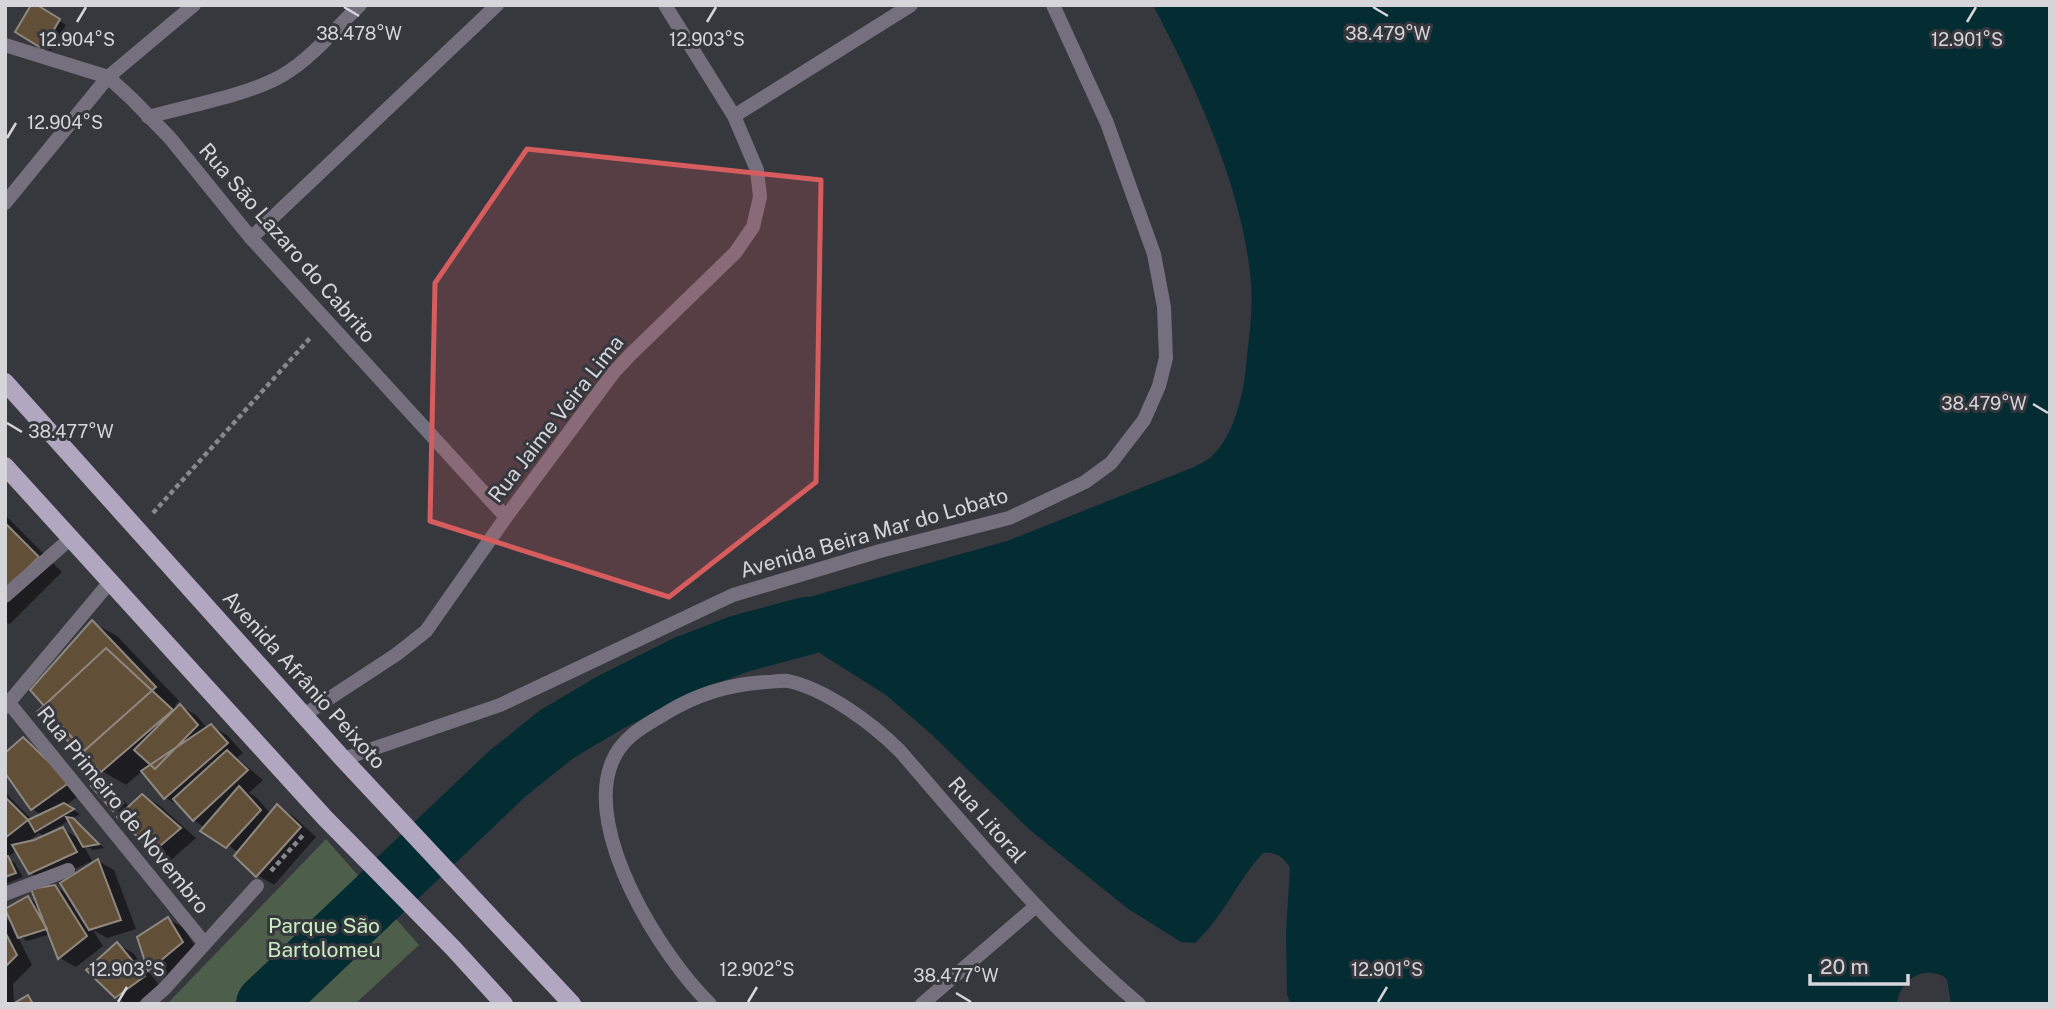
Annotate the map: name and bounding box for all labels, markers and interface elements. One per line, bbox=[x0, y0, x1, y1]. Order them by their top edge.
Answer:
text: 38.478°W bbox=[316, 23, 402, 44]
text: 38.479°W bbox=[1345, 23, 1431, 44]
text: 12.904°S bbox=[39, 29, 115, 50]
text: 12.903°S bbox=[669, 29, 745, 50]
text: 12.901°S bbox=[1931, 29, 2003, 50]
text: 12.904°S bbox=[27, 112, 103, 133]
street label: Rua São Lazaro do Cabrito bbox=[194, 138, 381, 348]
street label: Rua Jaime Veira Lima bbox=[483, 330, 628, 507]
text: 38.479°W bbox=[1941, 393, 2027, 414]
text: 38.477°W bbox=[28, 421, 114, 442]
street label: Avenida Beira Mar do Lobato bbox=[737, 482, 1011, 583]
street label: Avenida Afrânio Peixoto bbox=[218, 585, 391, 774]
street label: Rua Primeiro de Novembro bbox=[32, 701, 215, 918]
street label: Rua Litoral bbox=[943, 772, 1032, 868]
park label: Parque São Bartolomeu bbox=[267, 913, 381, 962]
scale bar bbox=[1810, 942, 1908, 986]
text: 20 m bbox=[1820, 954, 1869, 979]
text: 12.903°S bbox=[89, 959, 165, 980]
text: 12.902°S bbox=[719, 959, 795, 980]
text: 12.901°S bbox=[1351, 959, 1423, 980]
text: 38.477°W bbox=[913, 965, 999, 986]

